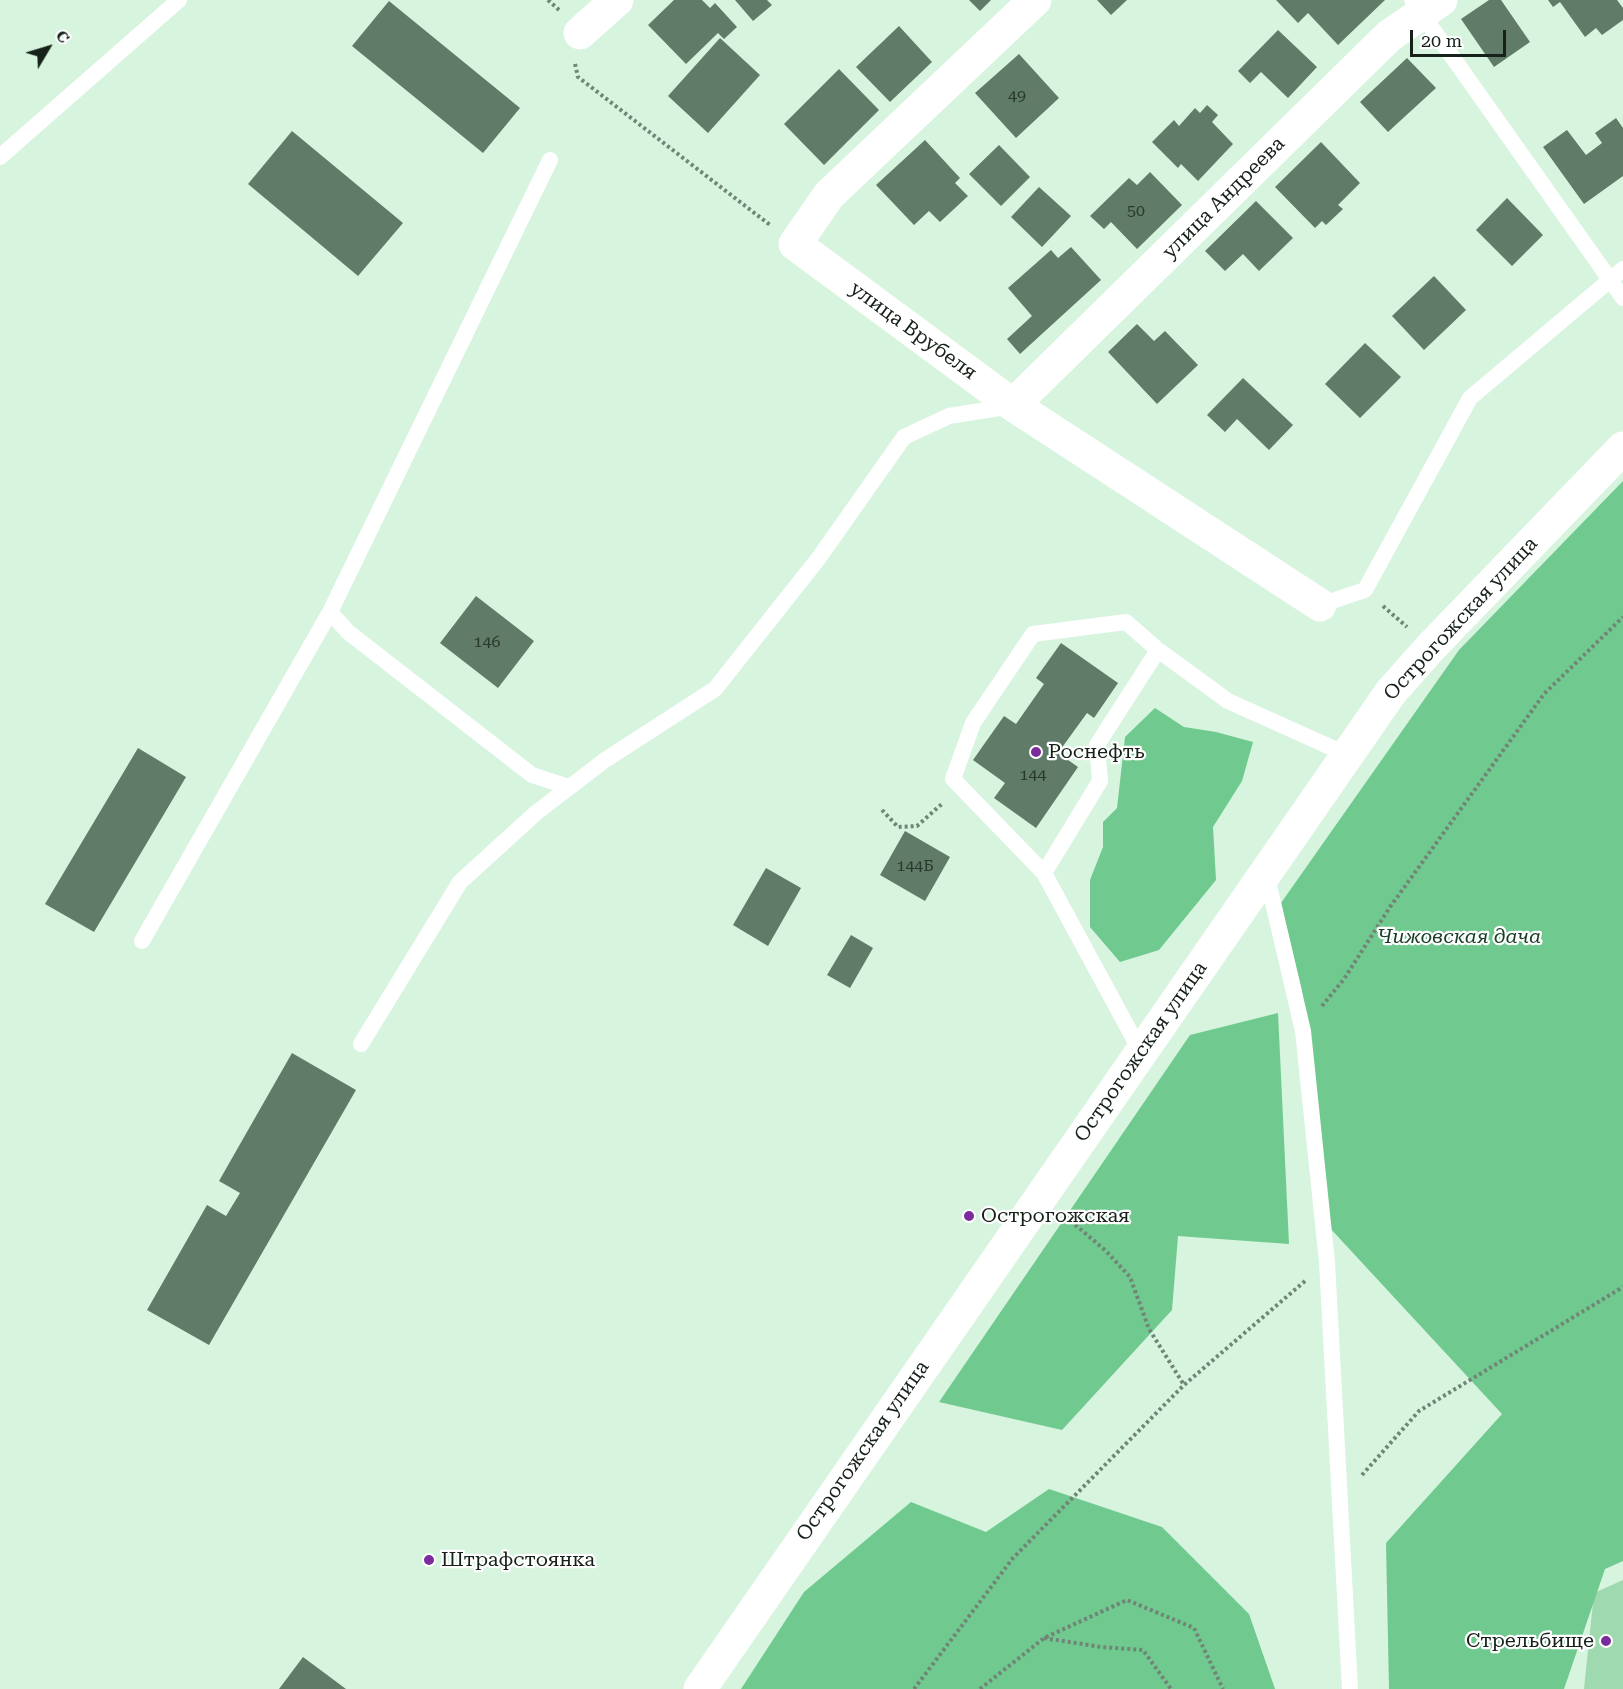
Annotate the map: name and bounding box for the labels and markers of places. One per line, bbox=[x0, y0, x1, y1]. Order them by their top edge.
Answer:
place label: Роснефть bbox=[1048, 740, 1144, 764]
marker: Роснефть bbox=[1029, 745, 1043, 759]
place label: Острогожская bbox=[981, 1204, 1130, 1228]
marker: Острогожская bbox=[962, 1209, 976, 1223]
place label: Штрафстоянка bbox=[441, 1548, 595, 1572]
marker: Штрафстоянка bbox=[422, 1553, 436, 1567]
place label: Стрельбище bbox=[1466, 1629, 1594, 1653]
marker: Стрельбище bbox=[1599, 1634, 1613, 1648]

